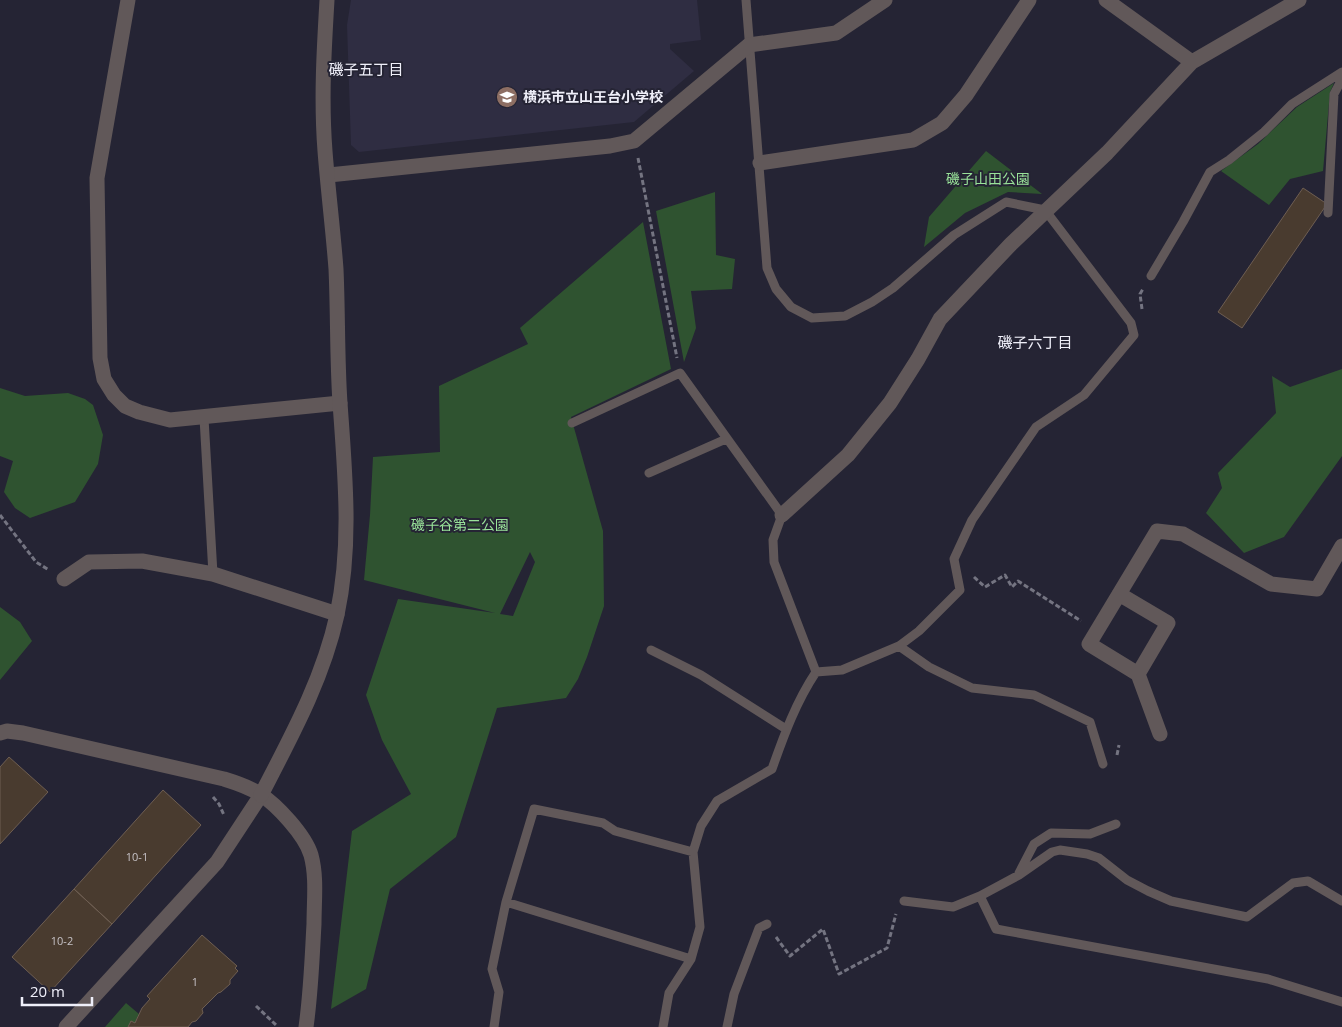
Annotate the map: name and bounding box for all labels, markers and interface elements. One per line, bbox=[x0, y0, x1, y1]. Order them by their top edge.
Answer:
district label: 磯子五丁目 bbox=[328, 59, 404, 79]
school or university icon: 横浜市立山王台小学校 bbox=[495, 85, 519, 109]
place label: 横浜市立山王台小学校 bbox=[523, 87, 663, 106]
park label: 磯子山田公園 bbox=[946, 169, 1030, 188]
district label: 磯子六丁目 bbox=[997, 332, 1073, 352]
park label: 磯子谷第二公園 bbox=[411, 515, 509, 534]
house number: 10-1 bbox=[126, 849, 148, 864]
house number: 10-2 bbox=[51, 933, 73, 948]
scale bar bbox=[22, 974, 92, 1006]
house number: 1 bbox=[192, 974, 198, 989]
text: 20 m bbox=[30, 981, 65, 1001]

